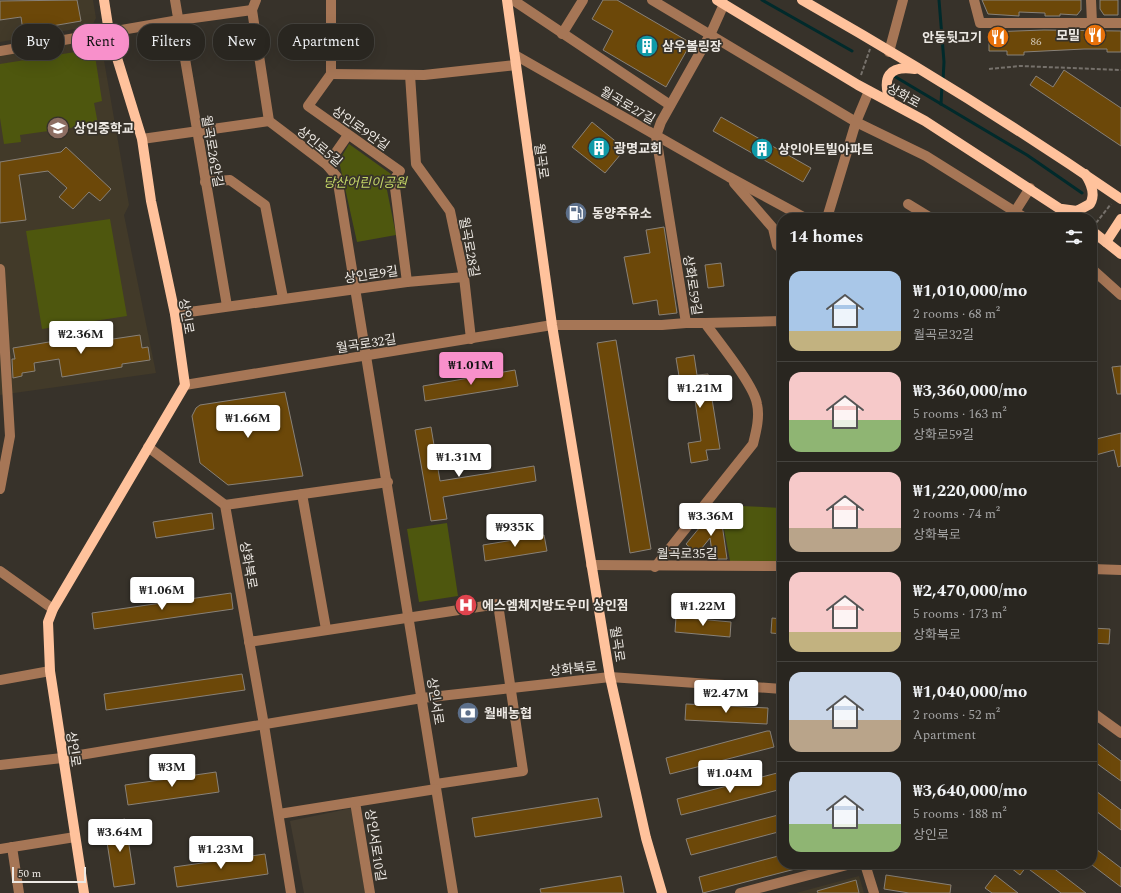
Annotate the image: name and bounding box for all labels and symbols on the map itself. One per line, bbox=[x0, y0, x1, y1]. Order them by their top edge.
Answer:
restaurant icon: 모밀 bbox=[1082, 22, 1108, 48]
restaurant icon: 안동뒷고기 bbox=[985, 24, 1011, 50]
place label: 모밀 bbox=[1056, 26, 1080, 46]
place label: 안동뒷고기 bbox=[922, 28, 982, 48]
building icon: 삼우볼링장 bbox=[634, 33, 660, 59]
house number: 86 bbox=[1031, 33, 1042, 50]
place label: 삼우볼링장 bbox=[662, 37, 722, 57]
street label: 상화로 bbox=[883, 78, 924, 113]
street label: 월곡로27길 bbox=[596, 82, 659, 130]
street label: 상인로9안길 bbox=[328, 102, 393, 156]
street label: 월곡로26안길 bbox=[196, 114, 228, 189]
school or university icon: 상인중학교 bbox=[45, 115, 71, 141]
place label: 상인중학교 bbox=[74, 119, 134, 139]
street label: 상인로5길 bbox=[292, 122, 347, 172]
building icon: 광명교회 bbox=[586, 135, 612, 161]
building icon: 상인아트빌아파트 bbox=[749, 136, 775, 162]
place label: 광명교회 bbox=[614, 139, 662, 159]
place label: 상인아트빌아파트 bbox=[778, 140, 874, 160]
street label: 월곡로 bbox=[529, 142, 553, 180]
park label: 당산어린이공원 bbox=[323, 173, 408, 193]
fuel station icon: 동양주유소 bbox=[563, 200, 589, 226]
place label: 동양주유소 bbox=[592, 204, 652, 224]
street label: 월곡로28길 bbox=[453, 215, 485, 279]
street label: 상화로59길 bbox=[677, 254, 707, 317]
street label: 상인로9길 bbox=[343, 261, 399, 289]
street label: 상인로 bbox=[173, 297, 199, 336]
pin: ₩2.36M bbox=[48, 321, 114, 355]
street label: 월곡로32길 bbox=[335, 329, 398, 359]
pin: ₩1.01M bbox=[438, 352, 504, 386]
pin: ₩1.21M bbox=[667, 375, 733, 409]
pin: ₩1.66M bbox=[215, 405, 281, 439]
pin: ₩1.31M bbox=[426, 444, 492, 478]
pin: ₩3.36M bbox=[678, 503, 744, 537]
pin: ₩935K bbox=[487, 514, 543, 548]
street label: 상화북로 bbox=[234, 540, 262, 591]
street label: 월곡로35길 bbox=[657, 544, 717, 564]
pin: ₩1.06M bbox=[129, 577, 195, 611]
hospital icon: 에스엠체지방도우미 상인점 bbox=[453, 592, 479, 618]
pin: ₩1.22M bbox=[670, 593, 736, 627]
place label: 에스엠체지방도우미 상인점 bbox=[482, 596, 629, 616]
street label: 월곡로 bbox=[604, 625, 630, 663]
street label: 상화북로 bbox=[548, 657, 598, 681]
street label: 상인서로 bbox=[421, 676, 449, 726]
pin: ₩2.47M bbox=[693, 680, 759, 714]
bank icon: 월배농협 bbox=[455, 700, 481, 726]
place label: 월배농협 bbox=[484, 704, 532, 724]
street label: 상인로 bbox=[61, 730, 85, 768]
pin: ₩3M bbox=[153, 754, 191, 788]
pin: ₩1.04M bbox=[697, 760, 763, 794]
street label: 상인서로10길 bbox=[359, 808, 391, 883]
pin: ₩3.64M bbox=[87, 819, 153, 853]
pin: ₩1.23M bbox=[188, 836, 254, 870]
scale bar bbox=[12, 865, 86, 884]

